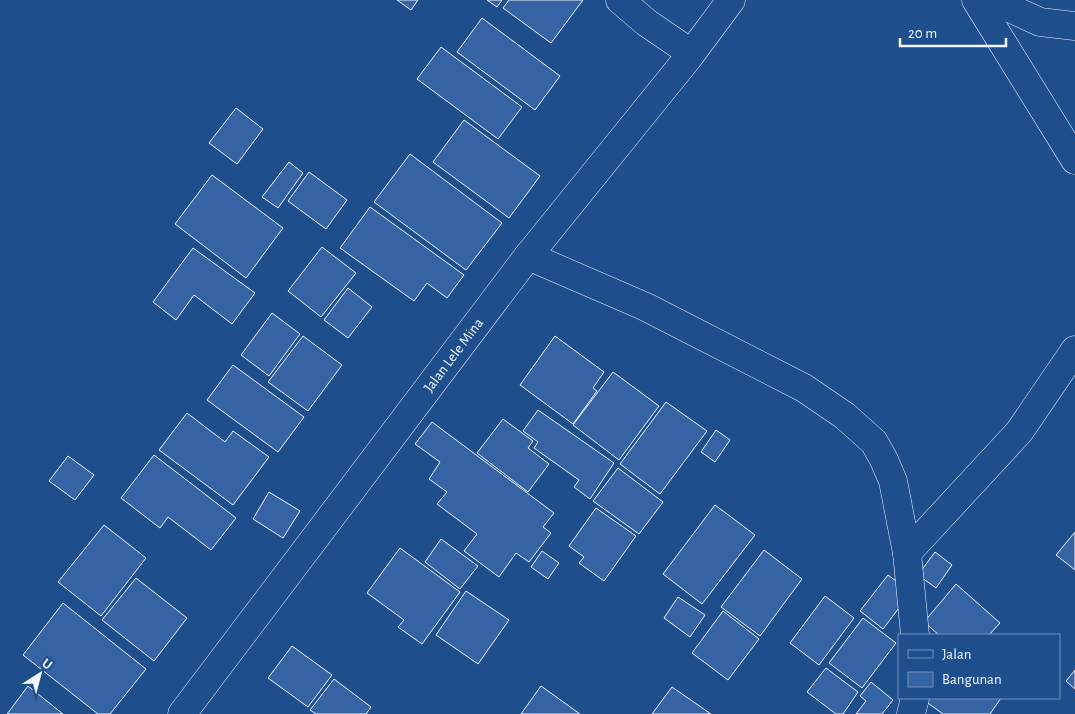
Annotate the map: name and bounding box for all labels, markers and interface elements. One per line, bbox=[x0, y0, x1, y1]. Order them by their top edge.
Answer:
scale bar bbox=[900, 15, 1006, 47]
text: 20 m bbox=[908, 26, 937, 41]
street label: Jalan Lele Mina bbox=[421, 315, 486, 395]
legend bbox=[898, 634, 1060, 699]
text: Jalan bbox=[942, 647, 972, 662]
north arrow bbox=[15, 649, 65, 699]
text: U bbox=[39, 656, 55, 673]
text: Bangunan bbox=[942, 672, 1002, 687]

